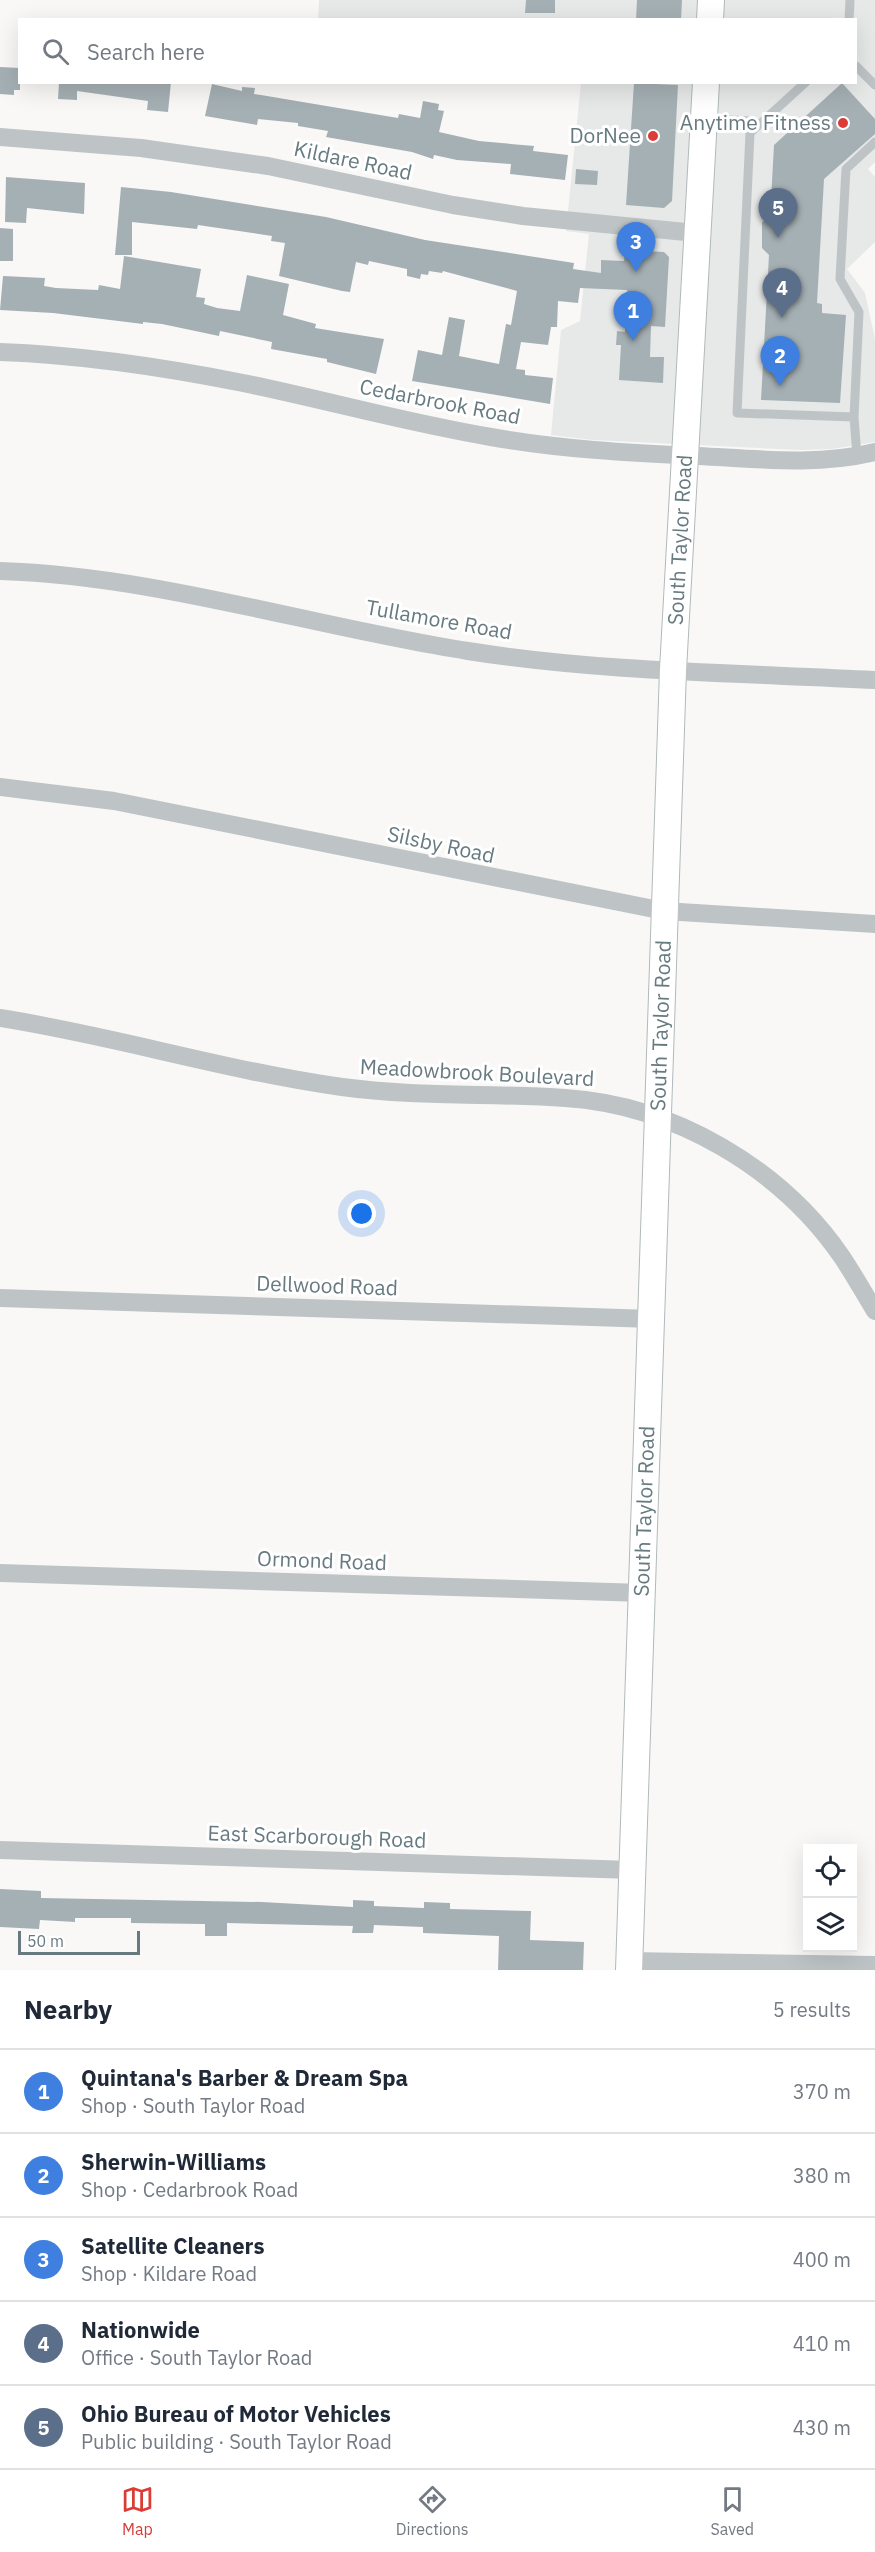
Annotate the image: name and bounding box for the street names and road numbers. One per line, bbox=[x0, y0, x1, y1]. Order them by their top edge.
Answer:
street label: Kildare Road bbox=[292, 134, 415, 186]
street label: Cedarbrook Road bbox=[357, 372, 523, 430]
street label: South Taylor Road bbox=[661, 454, 698, 626]
street label: Tullamore Road bbox=[364, 592, 514, 646]
street label: Silsby Road bbox=[385, 819, 498, 869]
street label: South Taylor Road bbox=[643, 940, 677, 1111]
street label: Meadowbrook Boulevard bbox=[359, 1052, 595, 1092]
street label: Dellwood Road bbox=[256, 1269, 398, 1301]
street label: South Taylor Road bbox=[627, 1425, 660, 1597]
street label: Ormond Road bbox=[257, 1544, 387, 1576]
street label: East Scarborough Road bbox=[207, 1818, 427, 1854]

